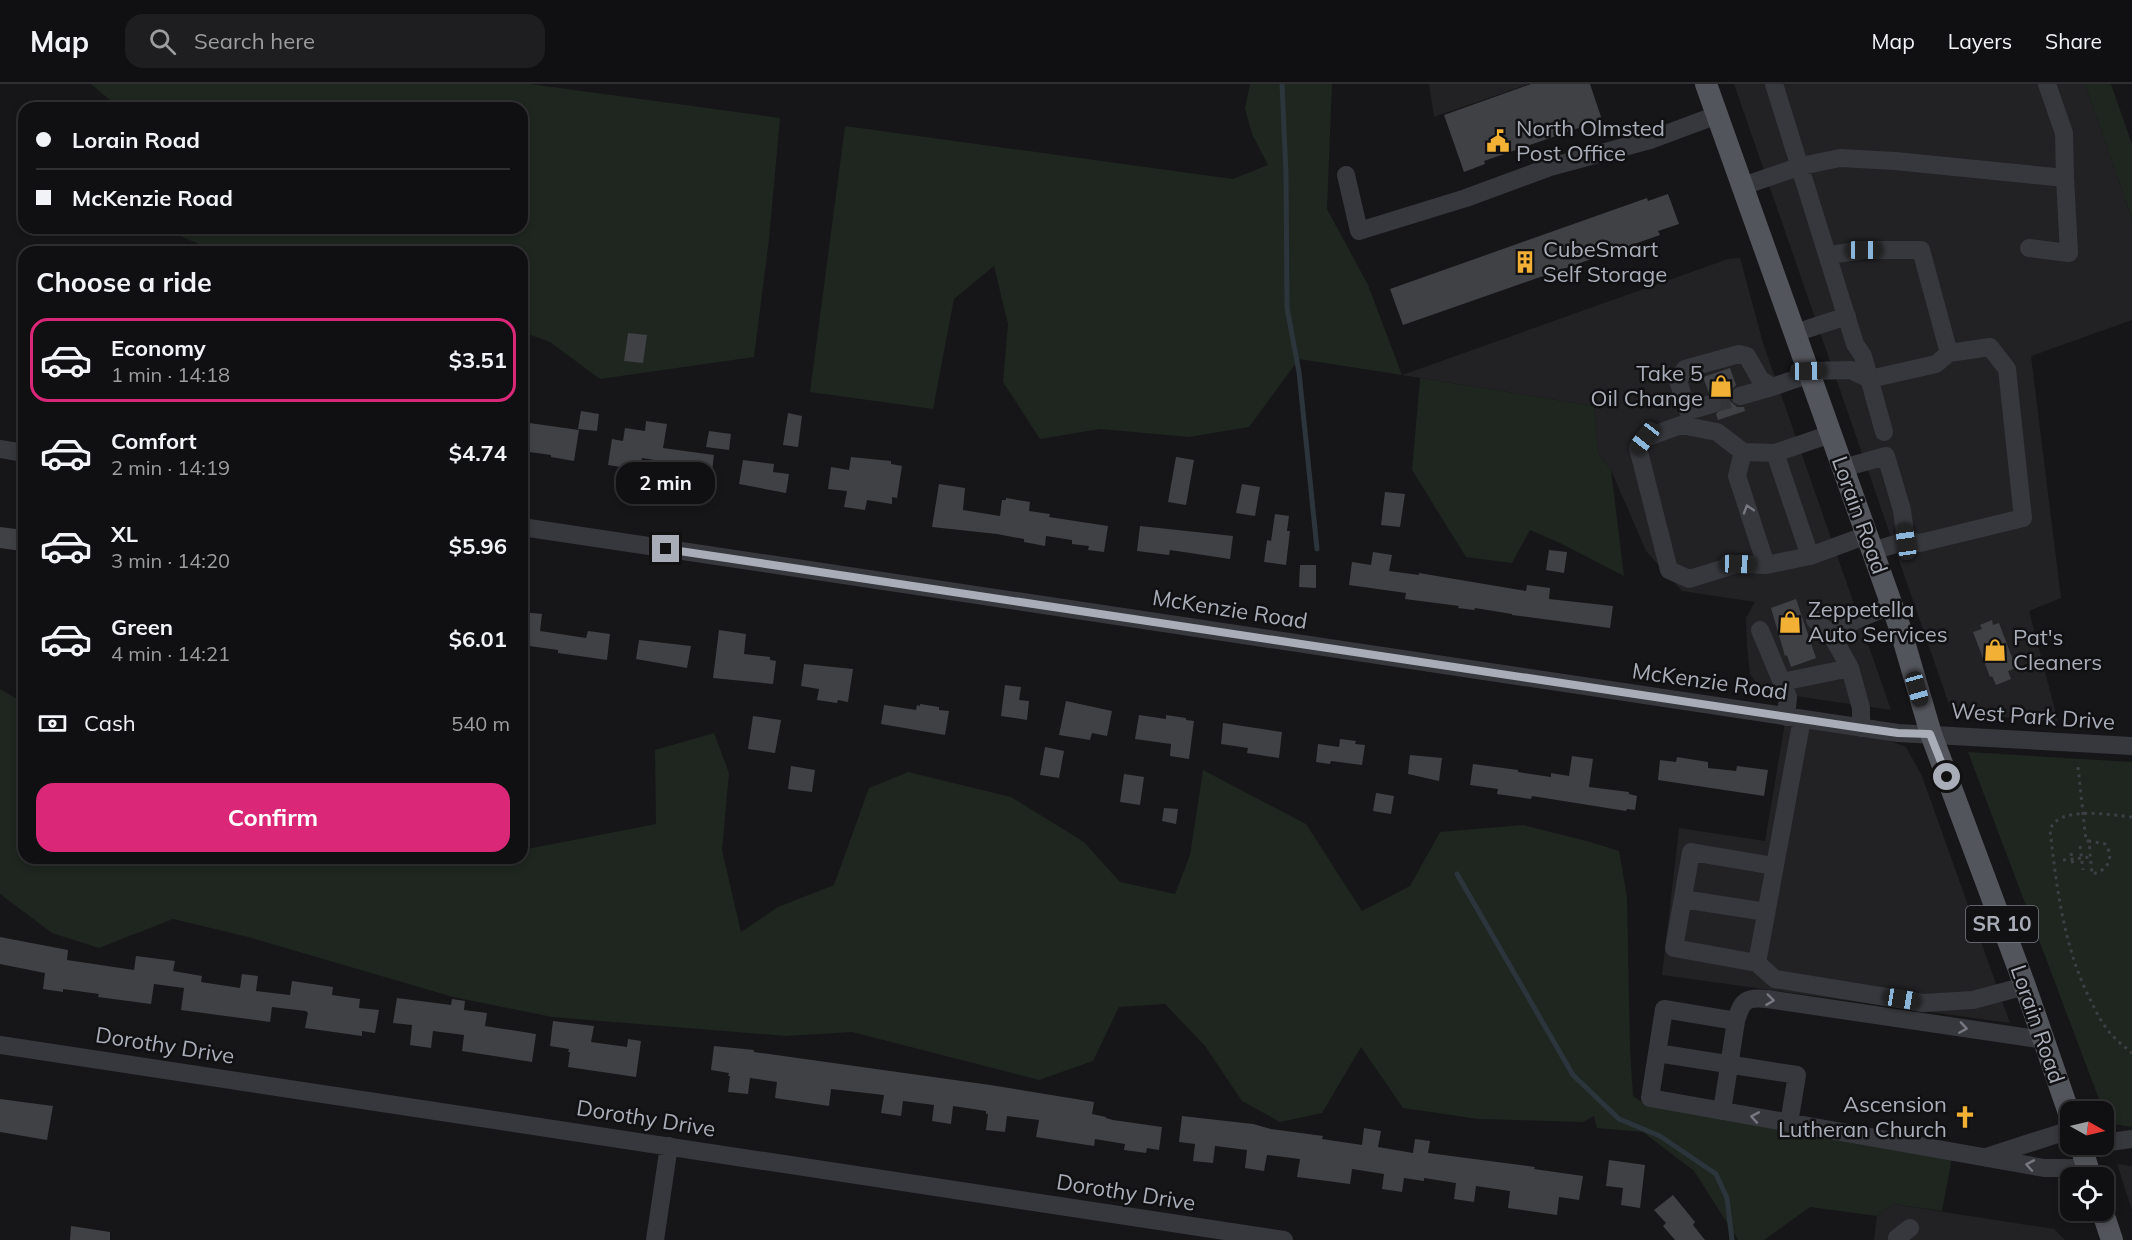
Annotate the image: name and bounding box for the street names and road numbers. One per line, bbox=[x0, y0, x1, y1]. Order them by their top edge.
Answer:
street label: Lorain Road bbox=[1826, 452, 1894, 578]
street label: McKenzie Road bbox=[1150, 583, 1310, 635]
street label: McKenzie Road bbox=[1631, 656, 1789, 706]
street label: West Park Drive bbox=[1950, 696, 2116, 736]
road number: SR 10 bbox=[1966, 906, 2038, 942]
street label: Lorain Road bbox=[2005, 961, 2071, 1087]
street label: Dorothy Drive bbox=[93, 1020, 237, 1070]
street label: Dorothy Drive bbox=[574, 1093, 718, 1143]
street label: Dorothy Drive bbox=[1054, 1167, 1198, 1217]

